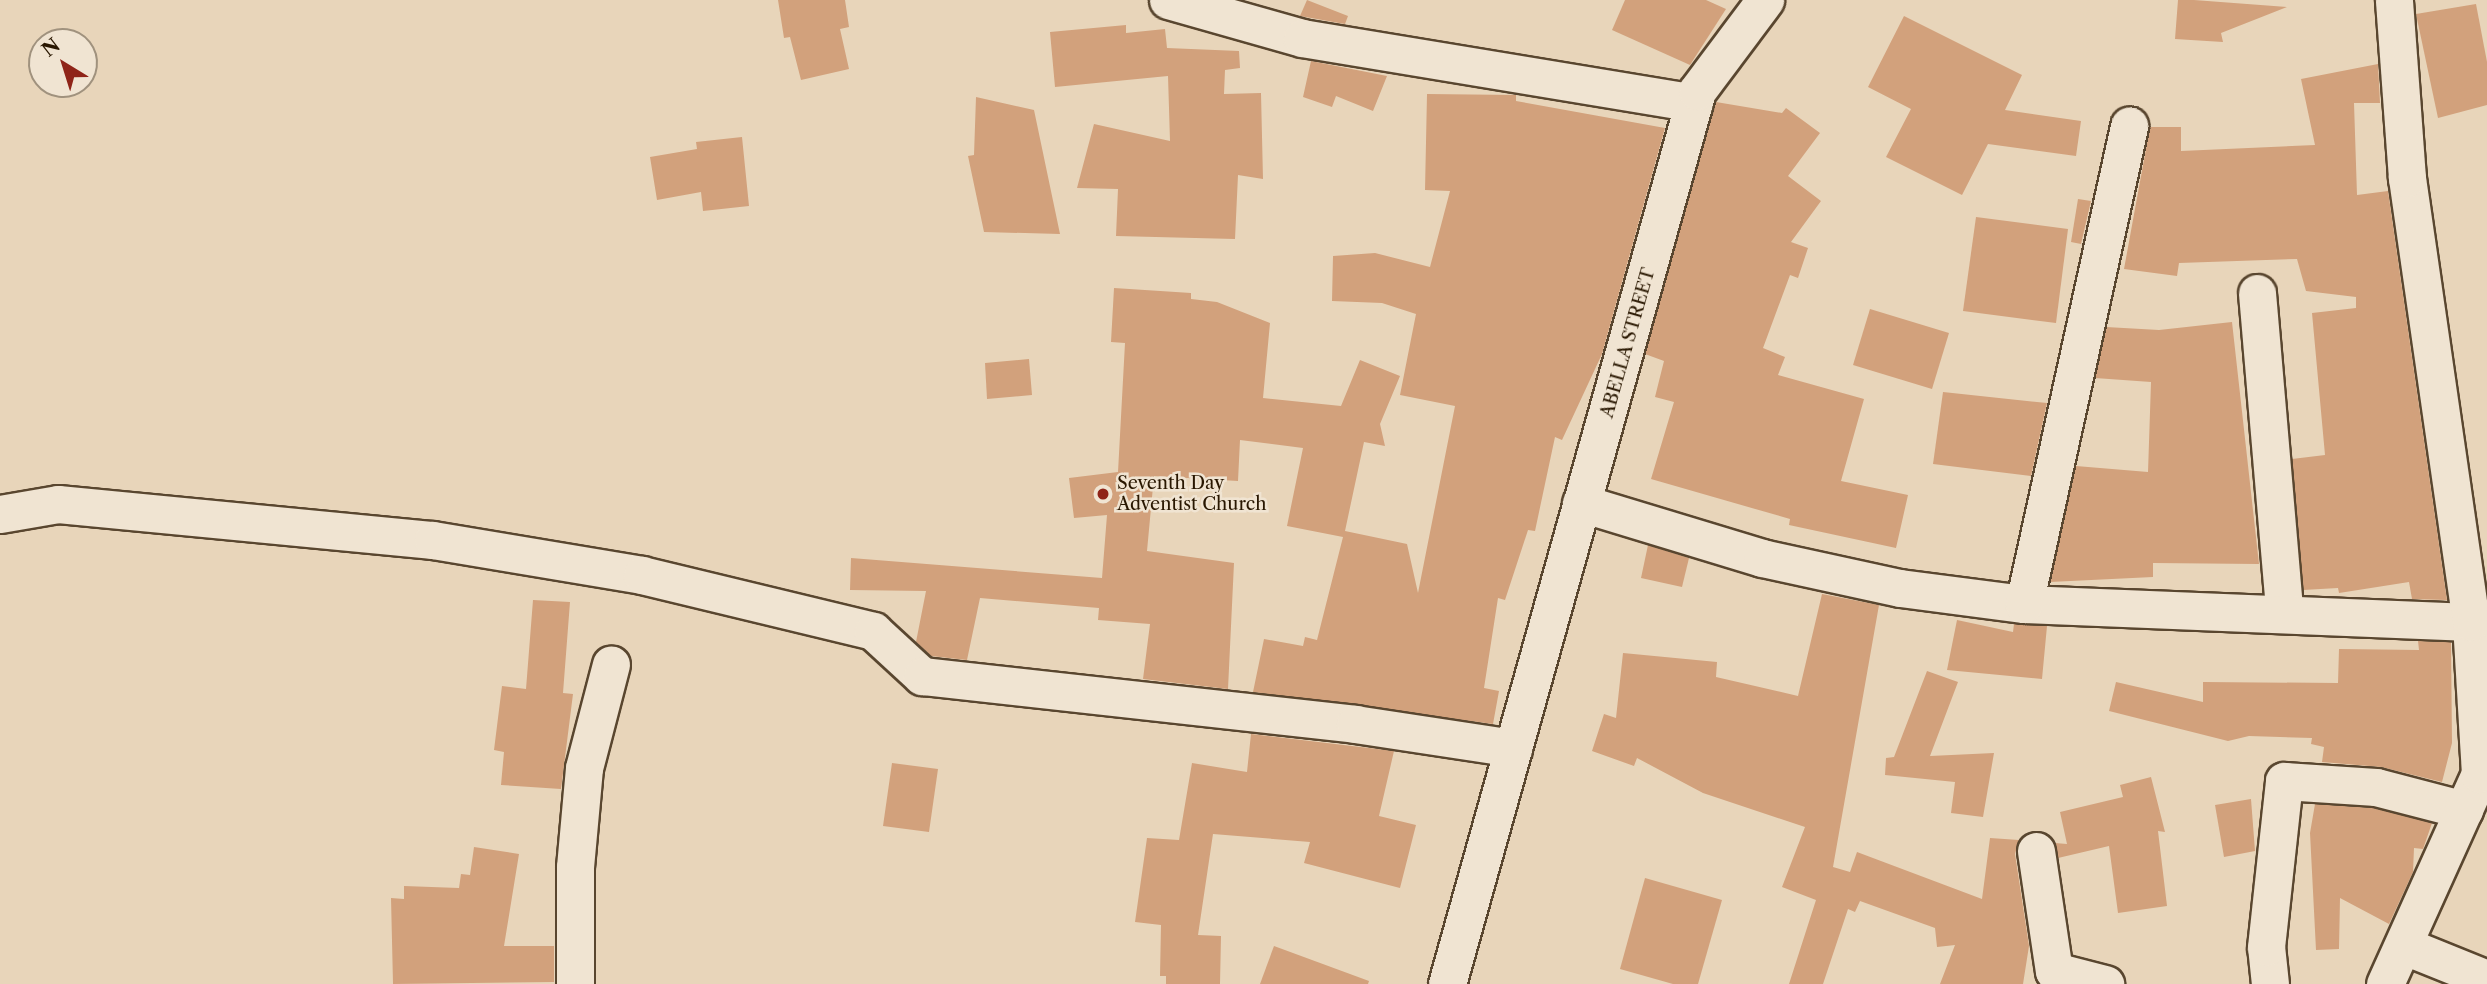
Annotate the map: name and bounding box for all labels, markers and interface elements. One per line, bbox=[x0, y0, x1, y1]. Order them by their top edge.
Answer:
north arrow bbox=[28, 28, 98, 98]
text: N bbox=[37, 33, 65, 62]
street label: ABELLA STREET bbox=[1596, 265, 1660, 421]
place label: Seventh Day Adventist Church bbox=[1117, 473, 1266, 516]
marker: Seventh Day Adventist Church bbox=[1095, 486, 1111, 502]

